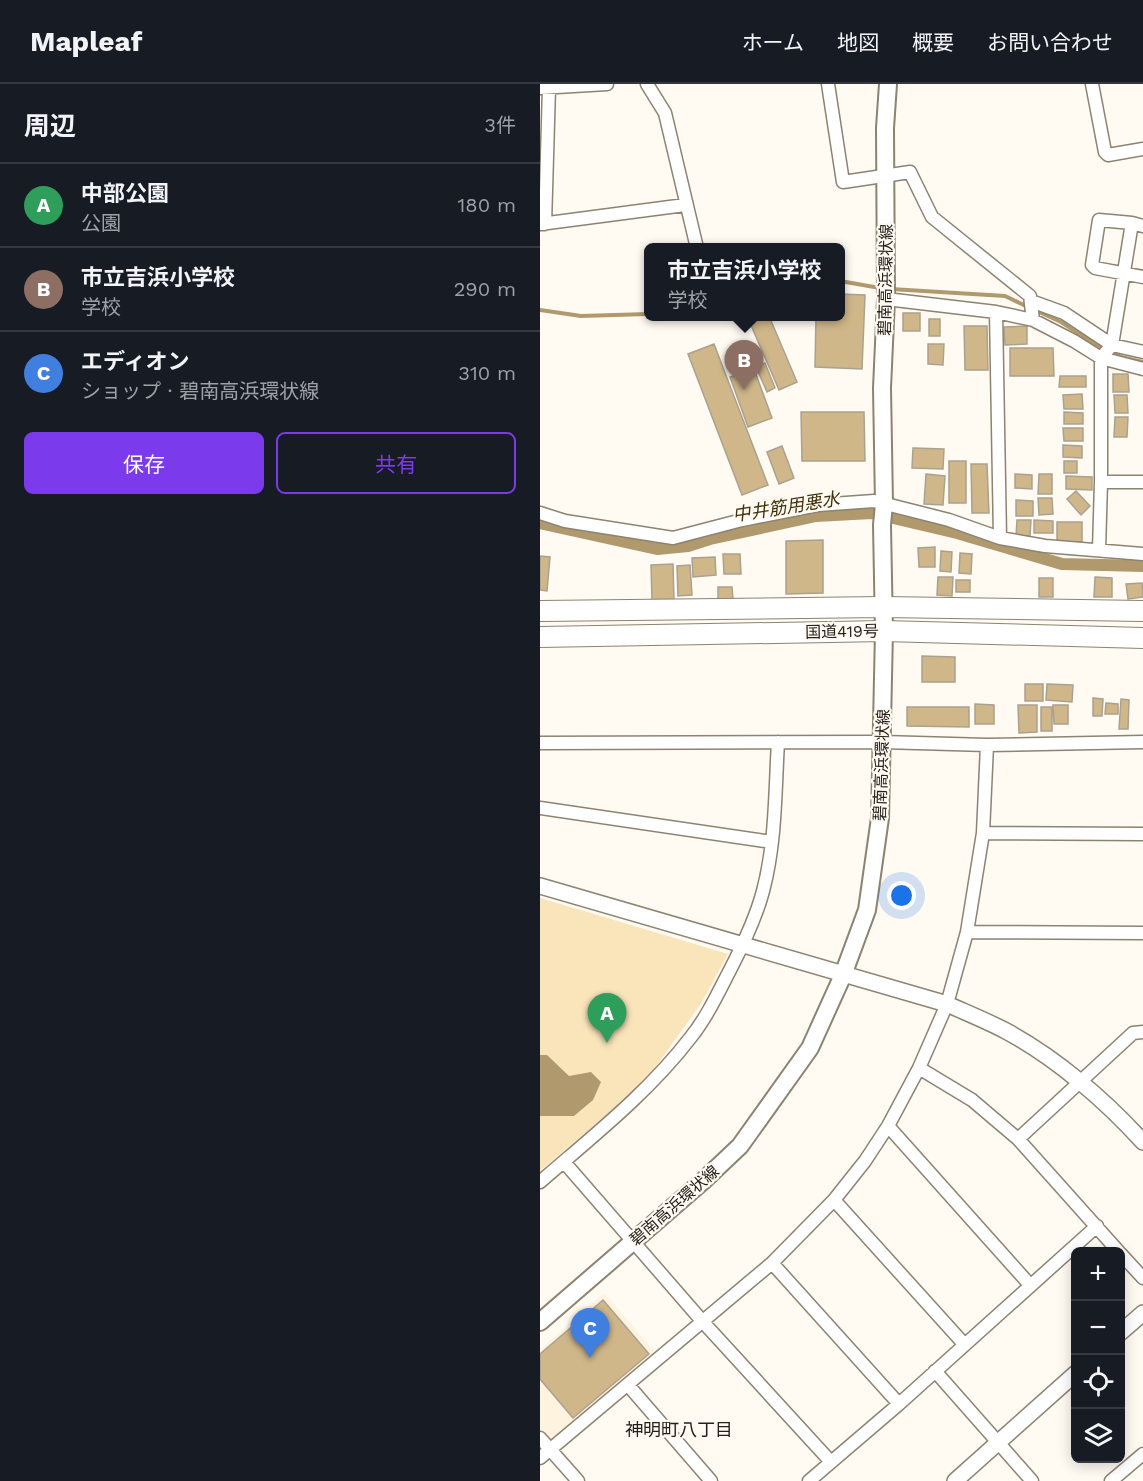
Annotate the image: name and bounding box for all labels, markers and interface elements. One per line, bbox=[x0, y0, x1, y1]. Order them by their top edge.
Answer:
text: Mapleaf bbox=[30, 25, 142, 58]
text: ホーム bbox=[742, 30, 804, 55]
text: 地図 bbox=[837, 30, 879, 55]
text: 概要 bbox=[912, 30, 954, 55]
text: お問い合わせ bbox=[987, 30, 1113, 55]
text: 周辺 bbox=[24, 111, 76, 141]
text: 3件 bbox=[484, 113, 516, 137]
text: 中部公園 bbox=[81, 181, 169, 206]
text: A bbox=[37, 193, 50, 217]
text: 180 m bbox=[458, 193, 516, 217]
text: 公園 bbox=[81, 211, 121, 235]
street label: 碧南高浜環状線 bbox=[875, 224, 896, 336]
popup bbox=[644, 243, 845, 321]
text: 市立吉浜小学校 bbox=[667, 258, 822, 283]
text: 市立吉浜小学校 bbox=[81, 265, 235, 290]
text: B bbox=[37, 277, 50, 301]
text: 290 m bbox=[454, 277, 516, 301]
text: 学校 bbox=[667, 288, 707, 312]
text: 学校 bbox=[81, 295, 121, 319]
pin: B bbox=[724, 340, 764, 390]
text: エディオン bbox=[81, 349, 189, 374]
text: C bbox=[37, 361, 50, 385]
text: 310 m bbox=[458, 361, 516, 385]
text: ショップ · 碧南高浜環状線 bbox=[81, 379, 319, 403]
button: 保存 bbox=[24, 432, 264, 494]
button: 共有 bbox=[276, 432, 516, 494]
water label: 中井筋用悪水 bbox=[731, 487, 843, 525]
street label: 国道419号 bbox=[805, 621, 879, 642]
street label: 碧南高浜環状線 bbox=[870, 709, 893, 821]
your location bbox=[887, 881, 916, 910]
pin: A bbox=[588, 994, 626, 1043]
street label: 碧南高浜環状線 bbox=[626, 1161, 723, 1249]
map controls bbox=[1071, 1247, 1125, 1463]
button: + bbox=[1071, 1247, 1125, 1301]
button: − bbox=[1071, 1301, 1125, 1355]
pin: C bbox=[571, 1308, 610, 1358]
button: locate bbox=[1071, 1355, 1125, 1409]
button: layers bbox=[1071, 1409, 1125, 1463]
district label: 神明町八丁目 bbox=[625, 1419, 733, 1440]

